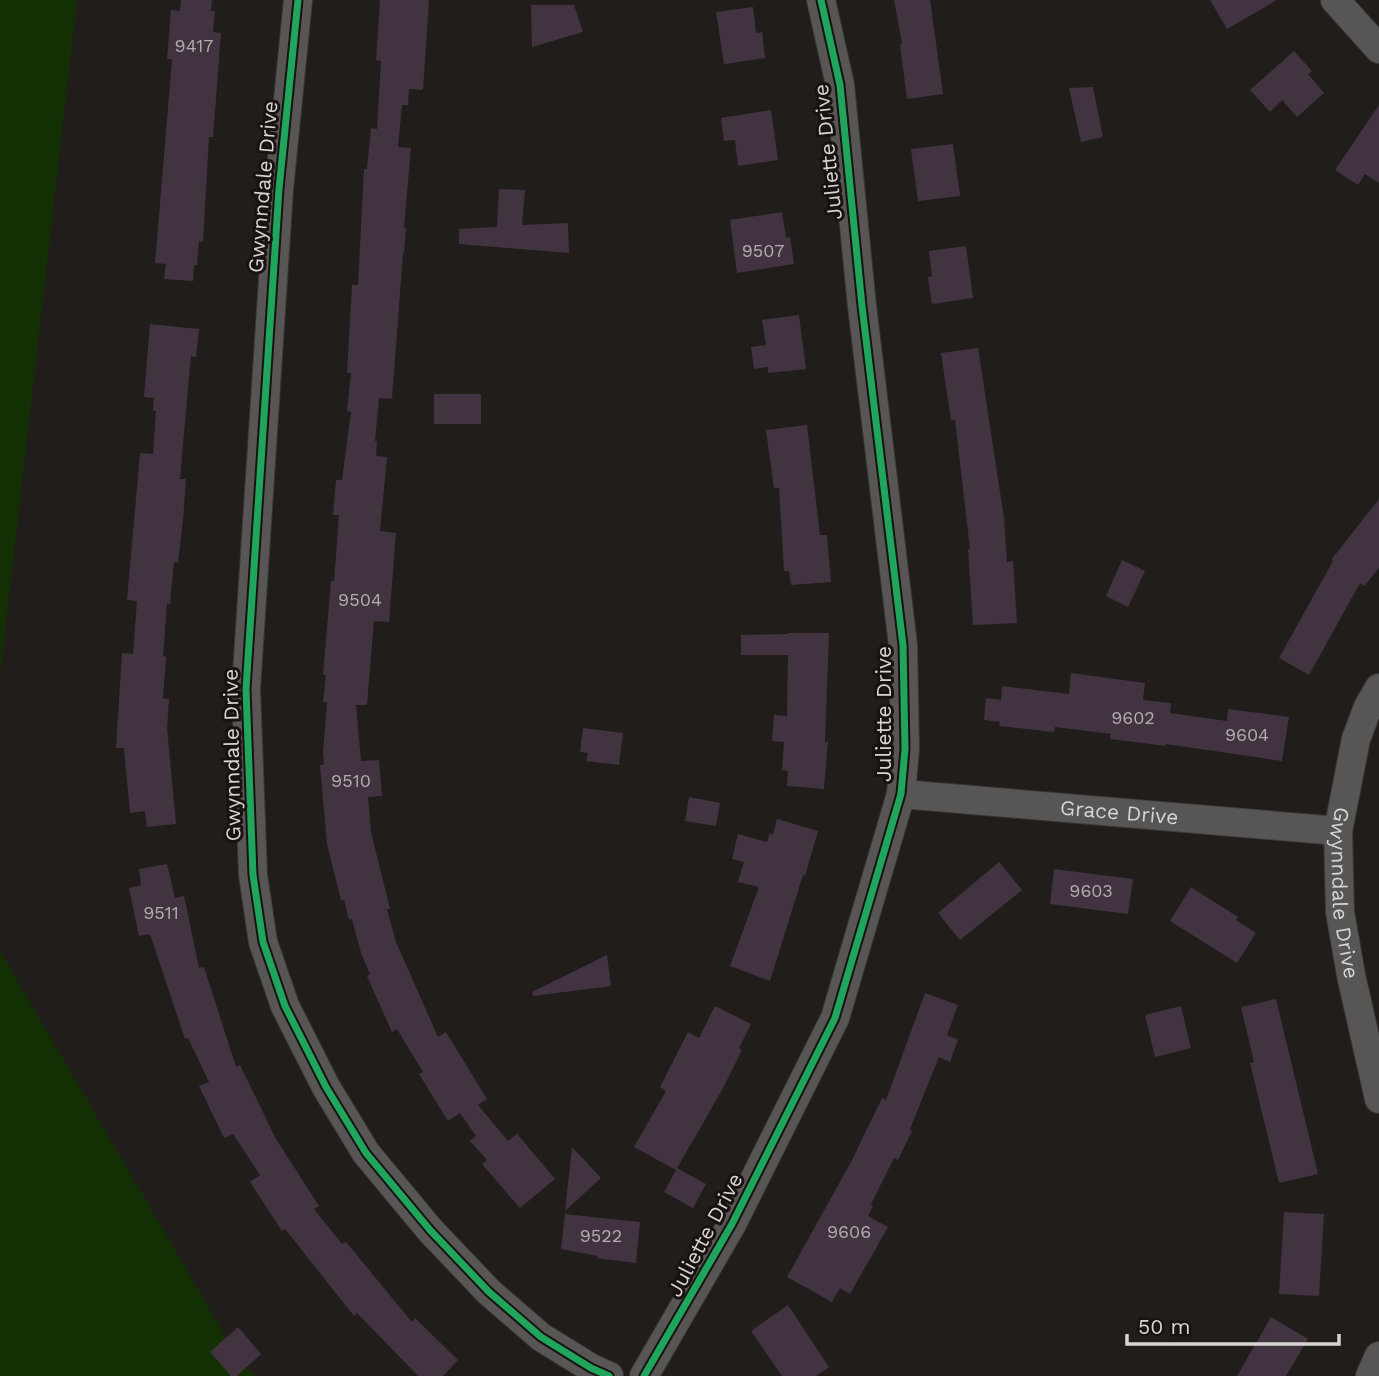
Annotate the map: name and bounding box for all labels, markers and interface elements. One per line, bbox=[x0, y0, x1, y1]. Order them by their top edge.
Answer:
house number: 9417 bbox=[175, 35, 213, 56]
street label: Juliette Drive bbox=[808, 83, 847, 221]
street label: Gwynndale Drive bbox=[243, 100, 282, 274]
house number: 9507 bbox=[742, 240, 784, 261]
house number: 9504 bbox=[338, 589, 382, 610]
street label: Juliette Drive bbox=[871, 646, 896, 782]
street label: Gwynndale Drive bbox=[217, 669, 246, 842]
house number: 9602 bbox=[1111, 707, 1155, 728]
house number: 9604 bbox=[1225, 724, 1269, 745]
house number: 9510 bbox=[331, 770, 371, 791]
street label: Grace Drive bbox=[1059, 795, 1179, 829]
street label: Gwynndale Drive bbox=[1325, 805, 1364, 981]
house number: 9603 bbox=[1069, 880, 1113, 901]
house number: 9511 bbox=[143, 902, 179, 923]
street label: Juliette Drive bbox=[662, 1169, 748, 1301]
house number: 9606 bbox=[827, 1221, 871, 1242]
house number: 9522 bbox=[580, 1225, 622, 1246]
scale bar bbox=[1127, 1302, 1339, 1346]
text: 50 m bbox=[1138, 1314, 1190, 1339]

